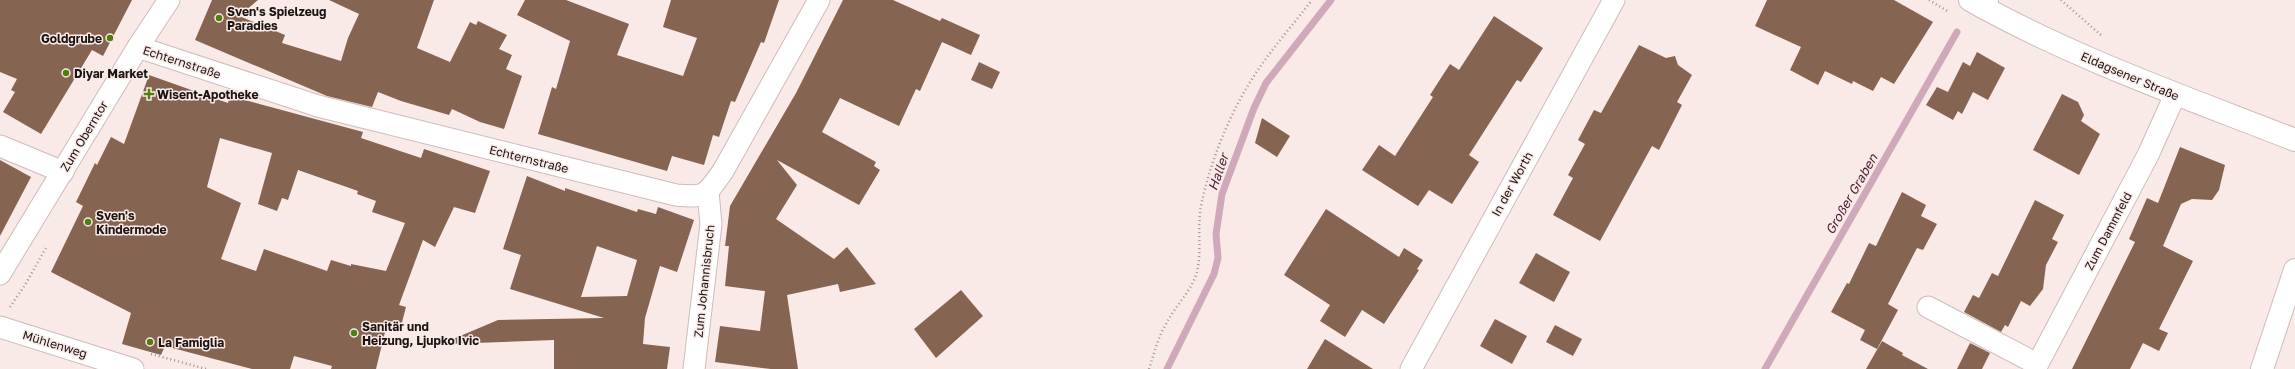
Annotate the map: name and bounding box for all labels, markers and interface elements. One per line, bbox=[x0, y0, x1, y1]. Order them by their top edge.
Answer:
place label: Sven's Spielzeug Paradies bbox=[227, 4, 326, 33]
marker: Sven's Spielzeug Paradies bbox=[214, 13, 224, 23]
place label: Goldgrube bbox=[41, 31, 102, 46]
marker: Goldgrube bbox=[105, 33, 115, 43]
street label: Echternstraße bbox=[141, 42, 223, 82]
street label: Eldagsener Straße bbox=[2079, 49, 2181, 104]
place label: Diyar Market bbox=[74, 66, 148, 81]
marker: Diyar Market bbox=[61, 68, 71, 78]
place label: Wisent-Apotheke bbox=[157, 87, 259, 102]
marker: Wisent-Apotheke bbox=[144, 89, 154, 99]
street label: Zum Oberntor bbox=[57, 98, 111, 174]
street label: Echternstraße bbox=[488, 142, 570, 176]
street label: In der Worth bbox=[1488, 149, 1536, 219]
water label: Haller bbox=[1204, 150, 1232, 193]
water label: Großer Graben bbox=[1821, 150, 1881, 237]
street label: Zum Dammfeld bbox=[2081, 189, 2135, 273]
place label: Sven's Kindermode bbox=[96, 208, 167, 237]
marker: Sven's Kindermode bbox=[83, 217, 93, 227]
street label: Zum Johannisbruch bbox=[691, 224, 717, 338]
place label: Sanitär und Heizung, Ljupko Ivic bbox=[362, 319, 479, 348]
street label: Mühlenweg bbox=[21, 327, 89, 361]
marker: Sanitär und Heizung, Ljupko Ivic bbox=[349, 328, 359, 338]
place label: La Famiglia bbox=[158, 335, 224, 350]
marker: La Famiglia bbox=[145, 337, 155, 347]

